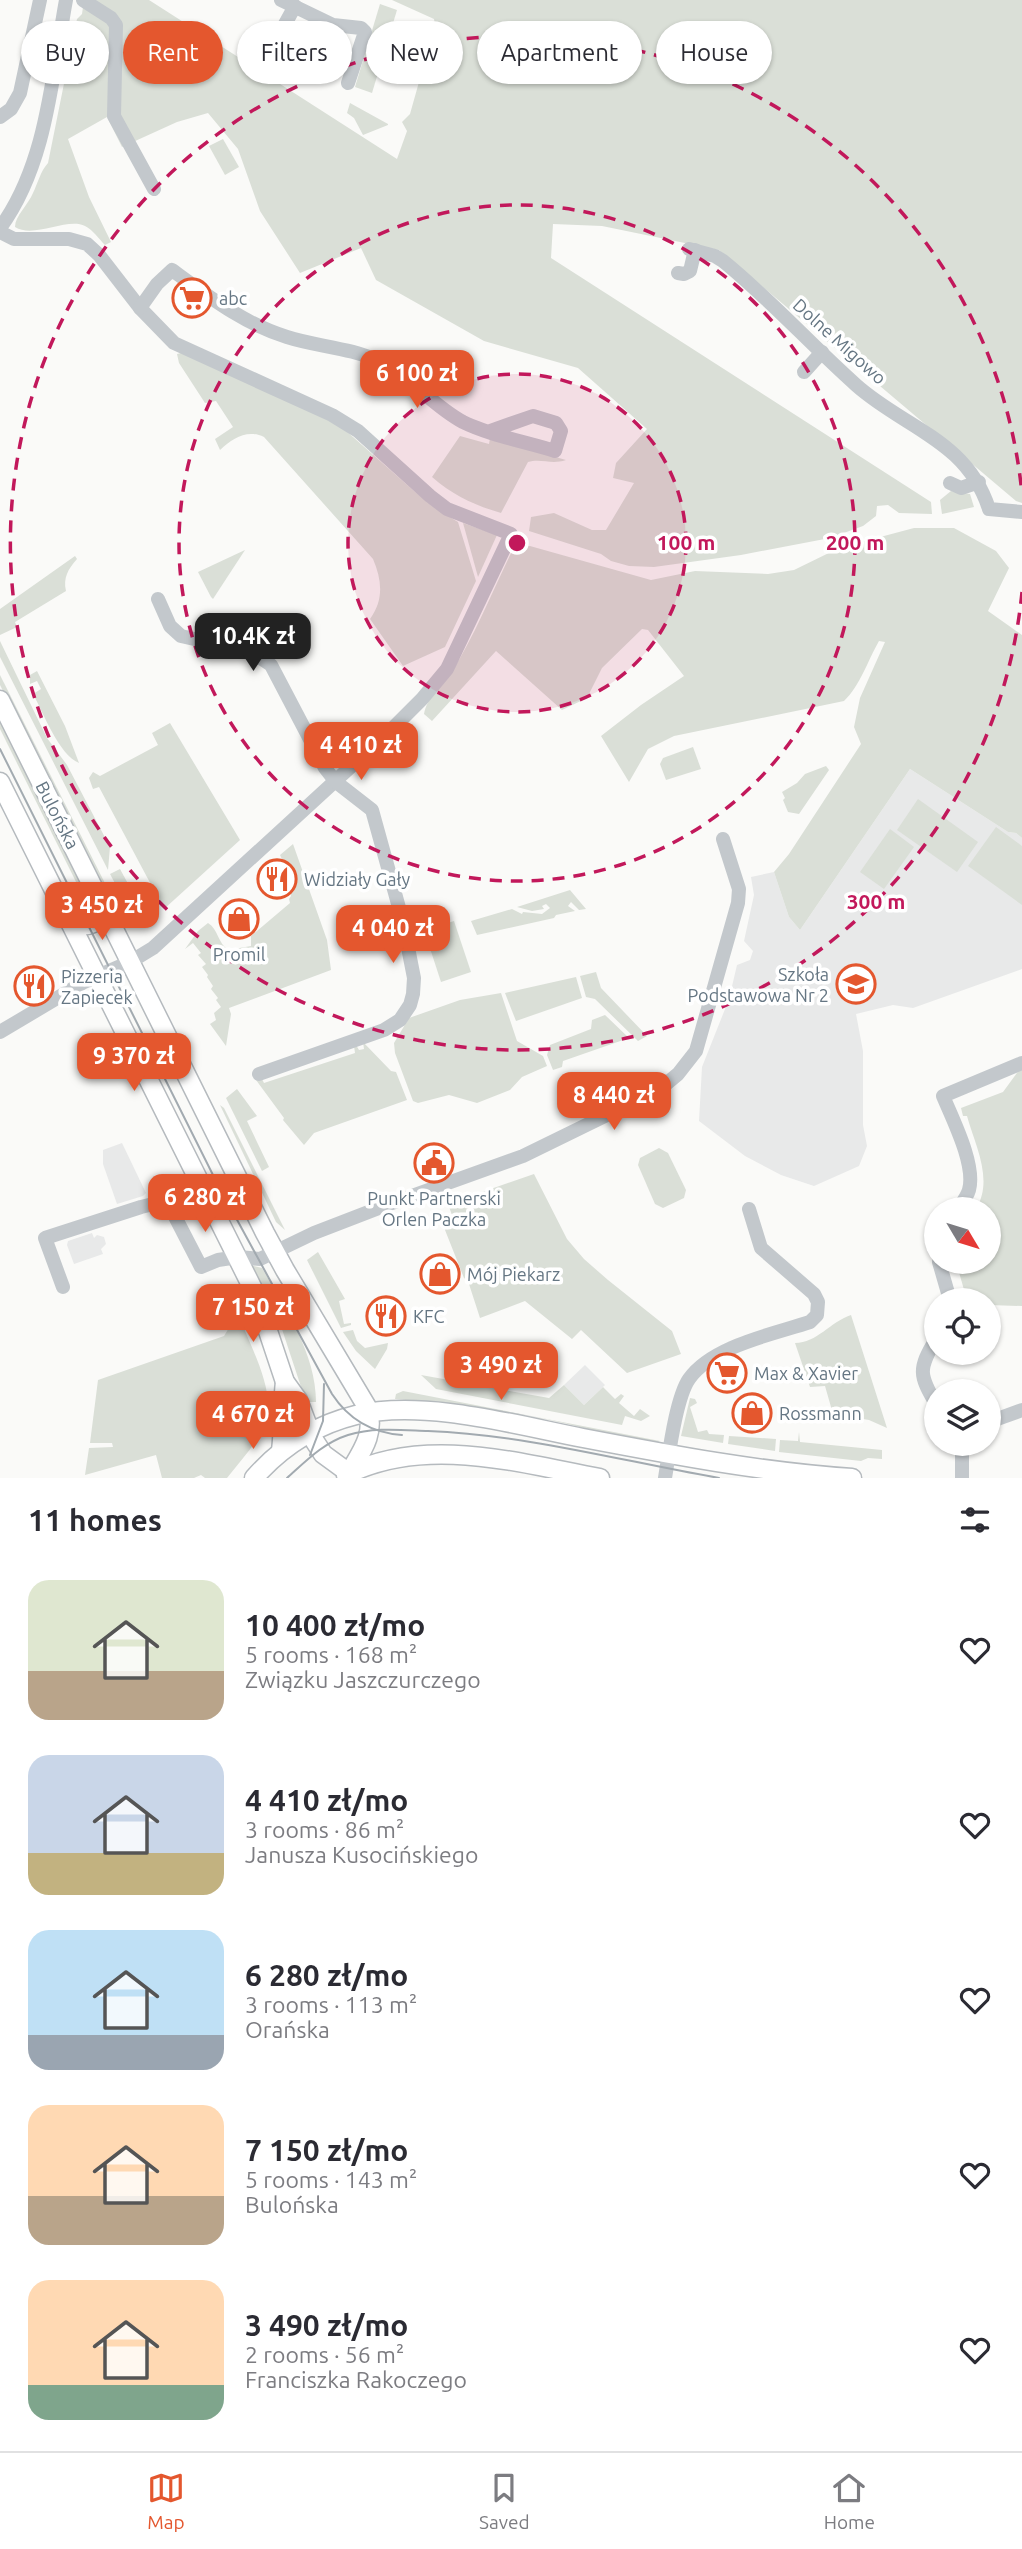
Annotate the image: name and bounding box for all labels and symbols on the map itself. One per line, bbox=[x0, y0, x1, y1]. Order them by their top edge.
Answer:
supermarket icon: abc bbox=[171, 277, 213, 319]
place label: abc bbox=[219, 288, 247, 308]
street label: Dolne Migowo bbox=[790, 294, 890, 388]
pin: 6 100 zł bbox=[345, 350, 489, 410]
text: 100 m bbox=[657, 530, 715, 554]
text: 200 m bbox=[826, 530, 884, 554]
centre of rings bbox=[505, 531, 529, 555]
pin: 10.4K zł bbox=[181, 614, 325, 673]
pin: 4 410 zł bbox=[289, 722, 433, 782]
street label: Bulońska bbox=[32, 778, 84, 852]
restaurant icon: Widziały Gały bbox=[256, 858, 298, 900]
place label: Widziały Gały bbox=[304, 869, 410, 889]
pin: 3 450 zł bbox=[30, 883, 174, 942]
text: 300 m bbox=[847, 889, 905, 913]
shop icon: Promil bbox=[218, 898, 260, 940]
pin: 4 040 zł bbox=[321, 906, 465, 965]
place label: Promil bbox=[213, 944, 266, 964]
school or university icon: Szkoła Podstawowa Nr 2 bbox=[835, 963, 877, 1005]
place label: Szkoła Podstawowa Nr 2 bbox=[688, 964, 829, 1005]
restaurant icon: Pizzeria Zapiecek bbox=[13, 965, 55, 1007]
place label: Pizzeria Zapiecek bbox=[61, 966, 133, 1007]
pin: 9 370 zł bbox=[62, 1034, 206, 1093]
pin: 8 440 zł bbox=[542, 1072, 686, 1132]
public building icon: Punkt Partnerski Orlen Paczka bbox=[413, 1142, 455, 1184]
pin: 6 280 zł bbox=[133, 1174, 277, 1234]
place label: Punkt Partnerski Orlen Paczka bbox=[367, 1188, 501, 1229]
north arrow bbox=[924, 1197, 1001, 1274]
shop icon: Mój Piekarz bbox=[419, 1253, 461, 1295]
place label: Mój Piekarz bbox=[467, 1264, 560, 1284]
pin: 7 150 zł bbox=[181, 1284, 325, 1344]
restaurant icon: KFC bbox=[365, 1295, 407, 1337]
place label: KFC bbox=[413, 1306, 444, 1326]
pin: 3 490 zł bbox=[429, 1342, 573, 1402]
supermarket icon: Max & Xavier bbox=[706, 1352, 748, 1394]
place label: Max & Xavier bbox=[754, 1363, 858, 1383]
pin: 4 670 zł bbox=[181, 1392, 325, 1451]
shop icon: Rossmann bbox=[731, 1392, 773, 1434]
place label: Rossmann bbox=[779, 1403, 862, 1423]

